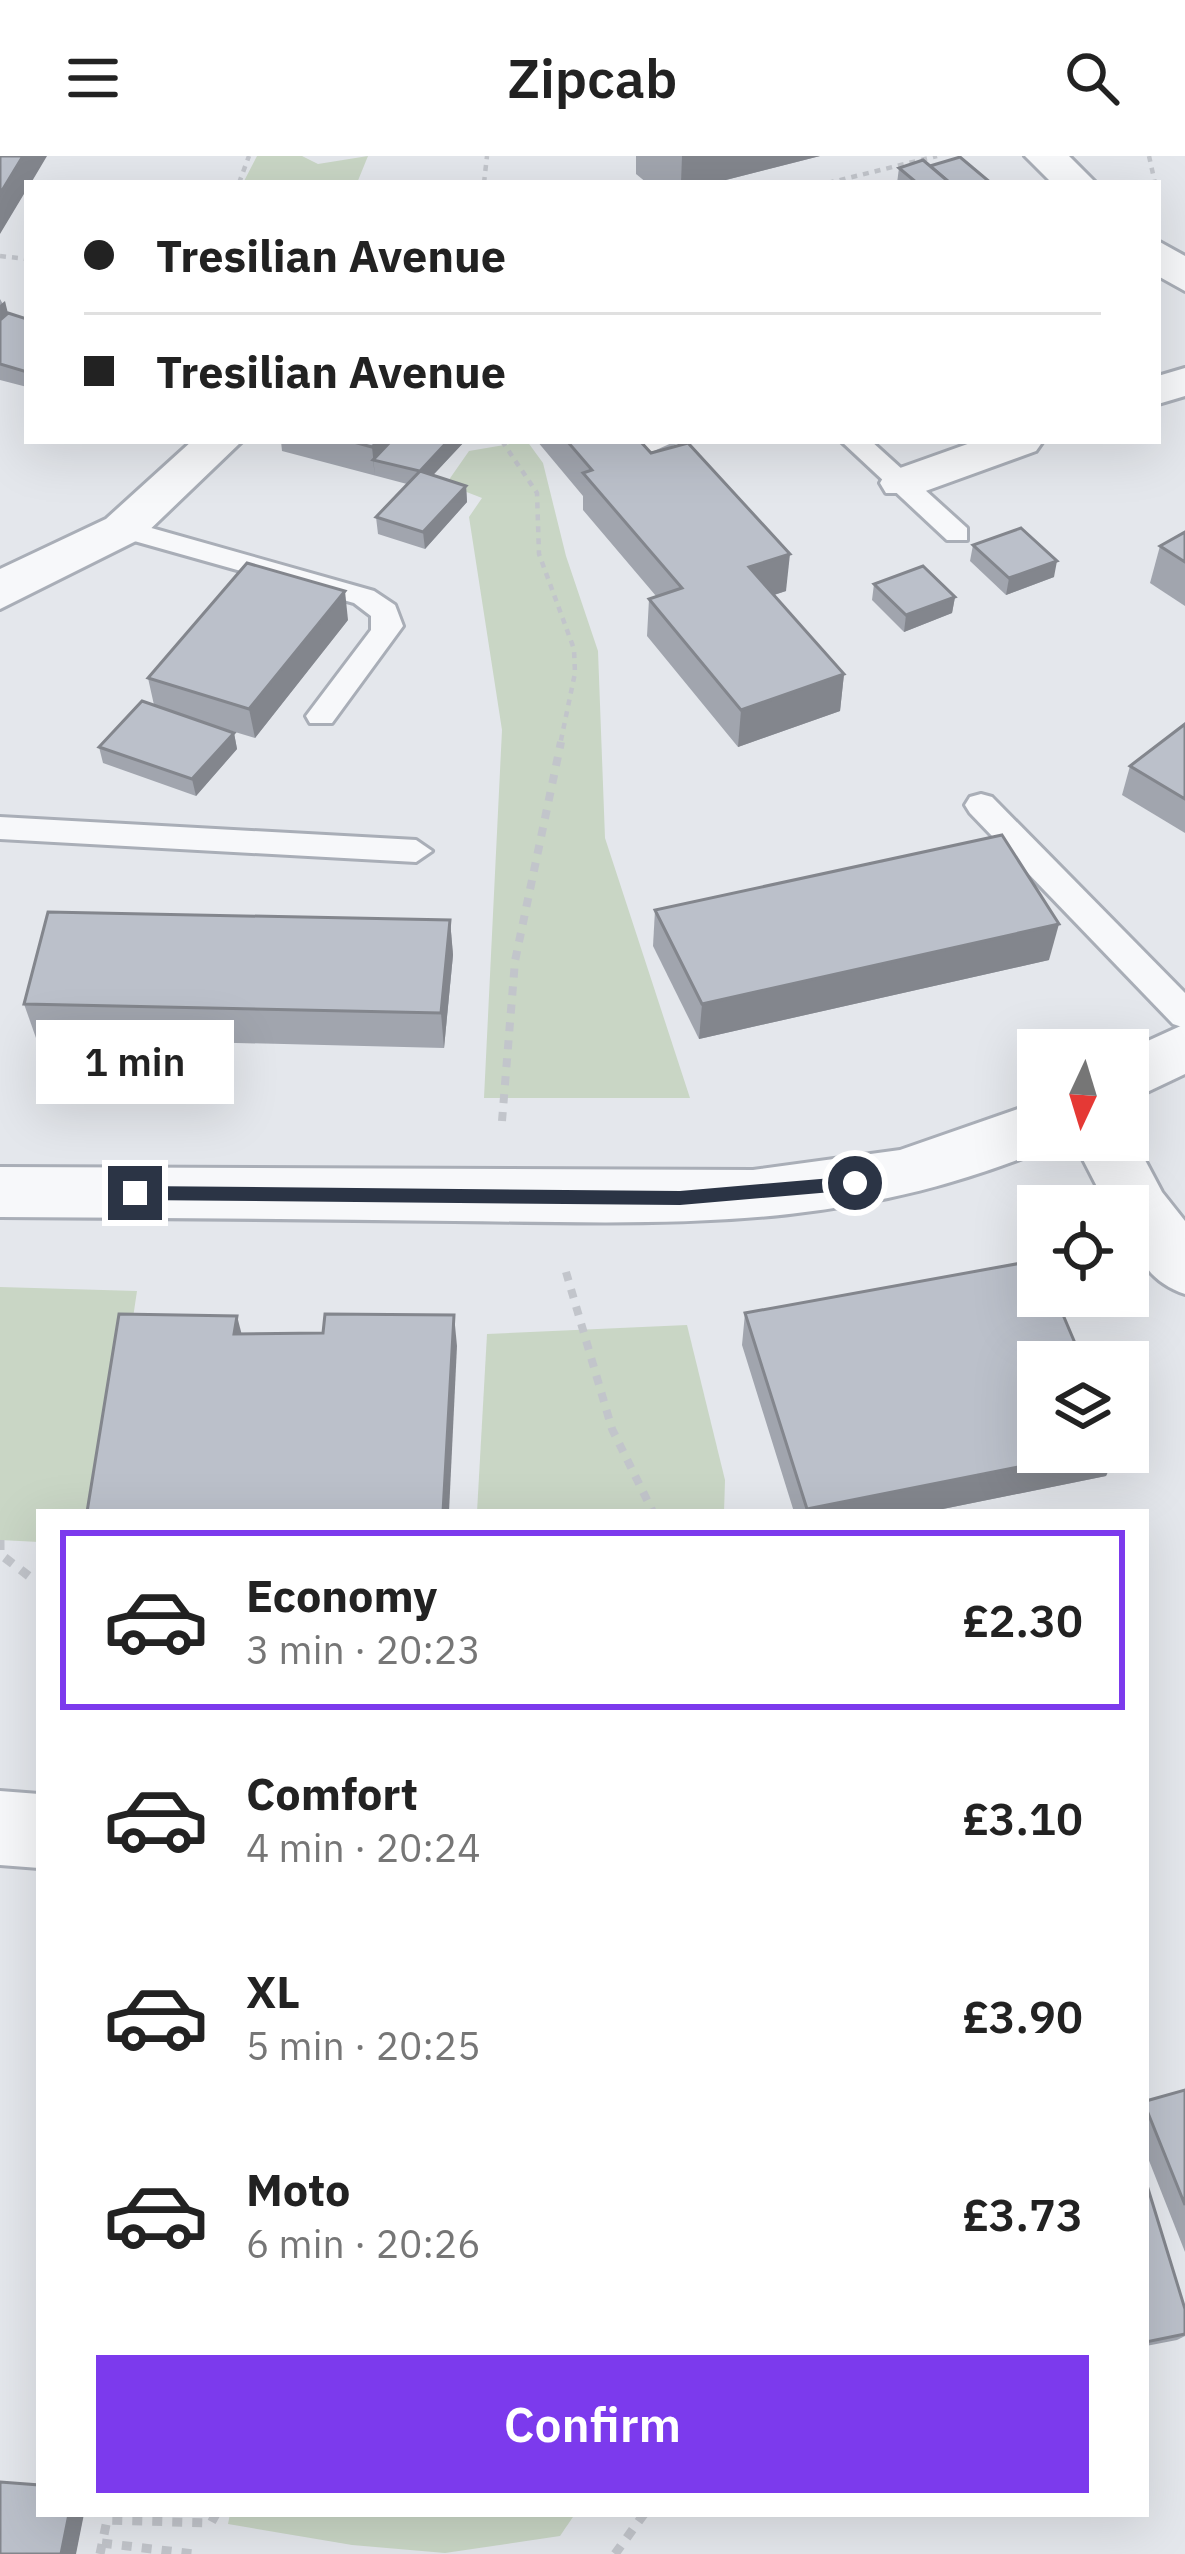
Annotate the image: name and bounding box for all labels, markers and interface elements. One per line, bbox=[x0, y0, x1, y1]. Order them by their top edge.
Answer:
text: Zipcab bbox=[508, 43, 677, 113]
icon: menu bbox=[60, 45, 126, 111]
icon: search bbox=[1059, 45, 1125, 111]
text: Tresilian Avenue bbox=[156, 226, 506, 284]
text: Tresilian Avenue bbox=[156, 342, 506, 400]
callout: 1 min bbox=[36, 1019, 234, 1103]
north arrow bbox=[1017, 1029, 1149, 1161]
map controls bbox=[1017, 1029, 1149, 1473]
text: 1 min bbox=[85, 1036, 185, 1087]
route start bbox=[828, 1156, 882, 1210]
route end bbox=[108, 1166, 162, 1220]
button: locate bbox=[1017, 1185, 1149, 1317]
button: layers bbox=[1017, 1341, 1149, 1473]
icon: car bbox=[102, 1566, 210, 1674]
text: Economy bbox=[246, 1566, 437, 1624]
text: £2.30 bbox=[962, 1591, 1083, 1649]
text: 3 min · 20:23 bbox=[246, 1624, 481, 1675]
icon: car bbox=[102, 1764, 210, 1872]
text: Comfort bbox=[246, 1764, 418, 1822]
text: £3.10 bbox=[962, 1789, 1083, 1847]
text: 4 min · 20:24 bbox=[246, 1822, 481, 1873]
icon: car bbox=[102, 1962, 210, 2070]
text: XL bbox=[246, 1962, 300, 2020]
text: £3.90 bbox=[962, 1987, 1083, 2045]
text: 5 min · 20:25 bbox=[246, 2020, 481, 2071]
icon: car bbox=[102, 2160, 210, 2268]
text: Moto bbox=[246, 2160, 350, 2218]
text: £3.73 bbox=[962, 2185, 1083, 2243]
text: 6 min · 20:26 bbox=[246, 2218, 481, 2269]
button: Confirm bbox=[96, 2355, 1089, 2493]

